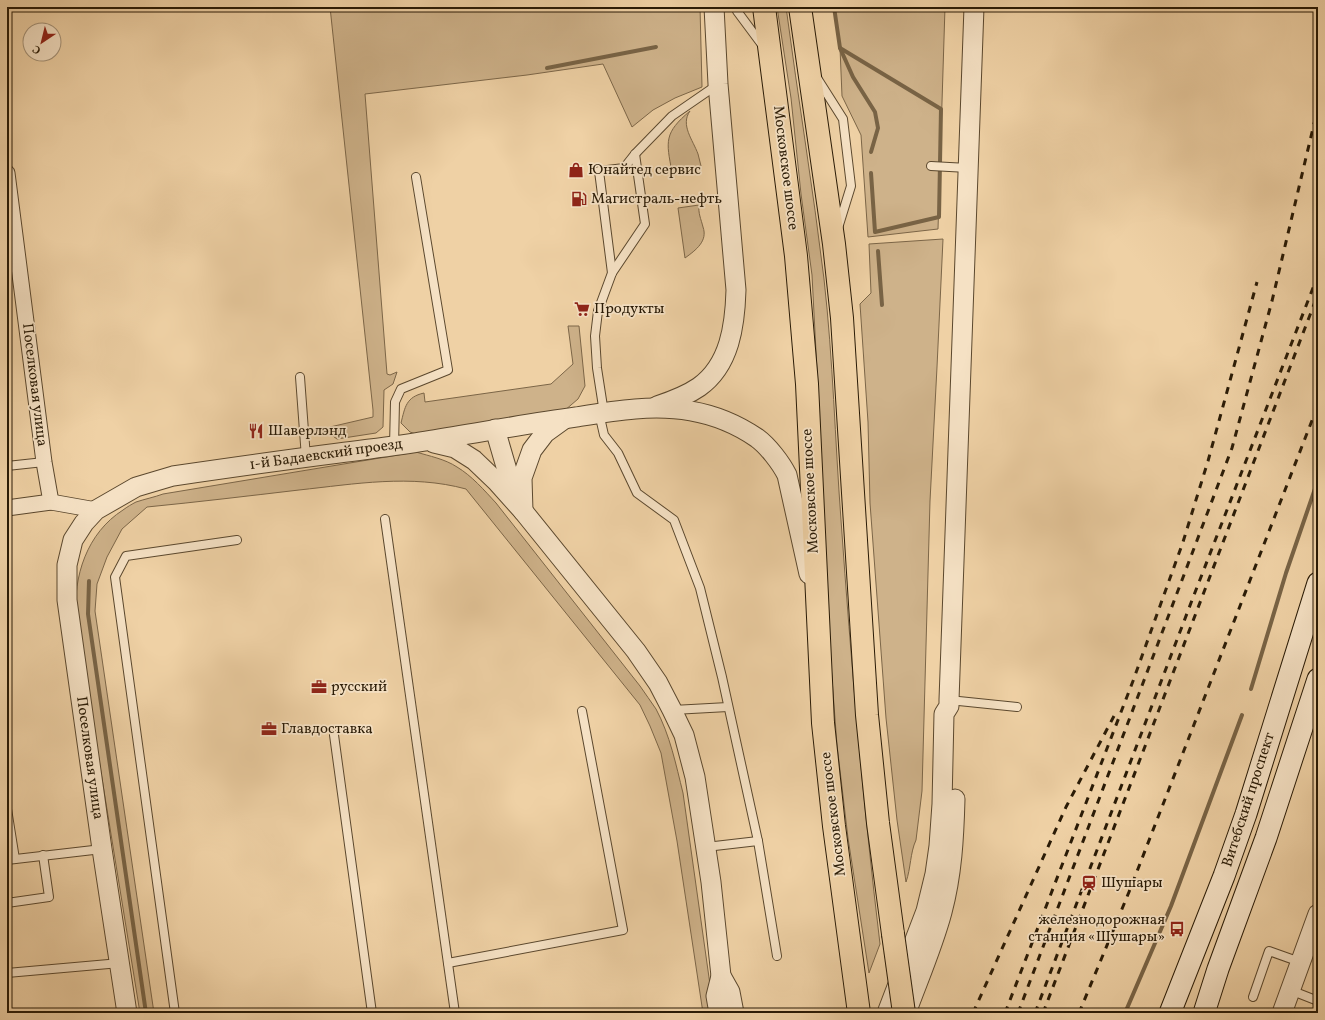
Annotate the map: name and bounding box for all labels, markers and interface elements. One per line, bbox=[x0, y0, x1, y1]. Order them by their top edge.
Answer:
north arrow bbox=[22, 22, 62, 62]
text: С bbox=[30, 41, 44, 57]
street label: Московское шоссе bbox=[767, 105, 803, 231]
place label: Юнайтед сервис bbox=[588, 160, 701, 181]
shop icon: Юнайтед сервис bbox=[567, 161, 585, 179]
place label: Магистраль-нефть bbox=[591, 189, 722, 210]
fuel station icon: Магистраль-нефть bbox=[570, 190, 588, 208]
place label: Продукты bbox=[594, 299, 665, 320]
supermarket icon: Продукты bbox=[573, 300, 591, 318]
street label: Поселковая улица bbox=[16, 322, 52, 448]
place label: Шаверлэнд bbox=[268, 421, 347, 442]
restaurant icon: Шаверлэнд bbox=[247, 422, 265, 440]
street label: Московское шоссе bbox=[797, 428, 825, 554]
street label: 1-й Бадаевский проезд bbox=[248, 434, 404, 476]
place label: русский bbox=[331, 677, 387, 698]
office icon: русский bbox=[310, 678, 328, 696]
street label: Поселковая улица bbox=[70, 695, 108, 821]
place label: Главдоставка bbox=[281, 719, 373, 740]
office icon: Главдоставка bbox=[260, 720, 278, 738]
street label: Витебский проспект bbox=[1217, 730, 1281, 870]
street label: Московское шоссе bbox=[816, 751, 852, 877]
place label: Шушары bbox=[1101, 873, 1163, 894]
station icon: Шушары bbox=[1080, 874, 1098, 892]
place label: железнодорожная станция «Шушары» bbox=[1028, 910, 1165, 948]
bus stop icon: железнодорожная станция «Шушары» bbox=[1168, 920, 1186, 938]

